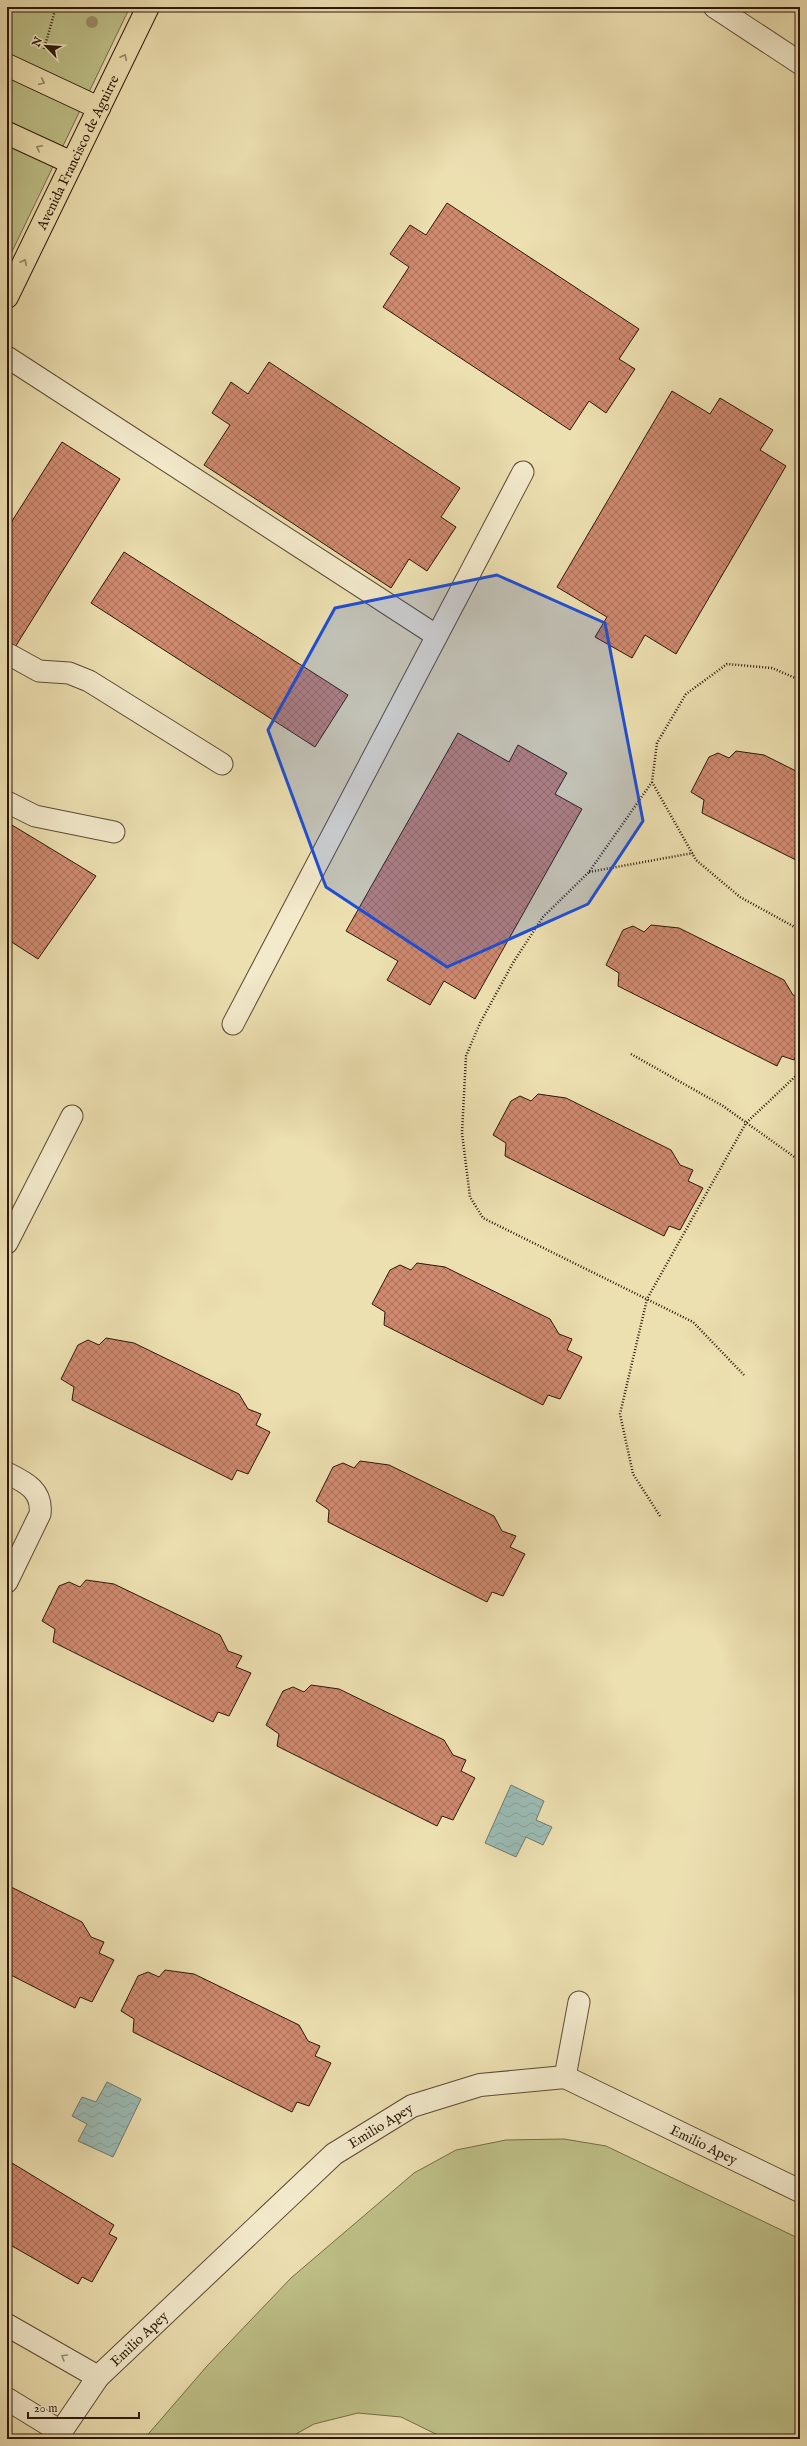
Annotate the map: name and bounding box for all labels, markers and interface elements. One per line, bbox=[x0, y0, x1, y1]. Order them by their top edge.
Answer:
north arrow bbox=[26, 26, 66, 66]
text: N bbox=[29, 34, 46, 50]
one-way arrow bbox=[119, 53, 127, 61]
street label: Avenida Francisco de Aguirre bbox=[33, 72, 124, 234]
one-way arrow bbox=[38, 77, 46, 85]
one-way arrow bbox=[36, 145, 44, 153]
one-way arrow bbox=[19, 258, 27, 266]
street label: Emilio Apey bbox=[345, 2100, 417, 2153]
street label: Emilio Apey bbox=[667, 2121, 740, 2169]
street label: Emilio Apey bbox=[107, 2308, 172, 2371]
one-way arrow bbox=[61, 2355, 68, 2362]
scale bar bbox=[28, 2394, 139, 2420]
text: 20 m bbox=[34, 2401, 57, 2416]

